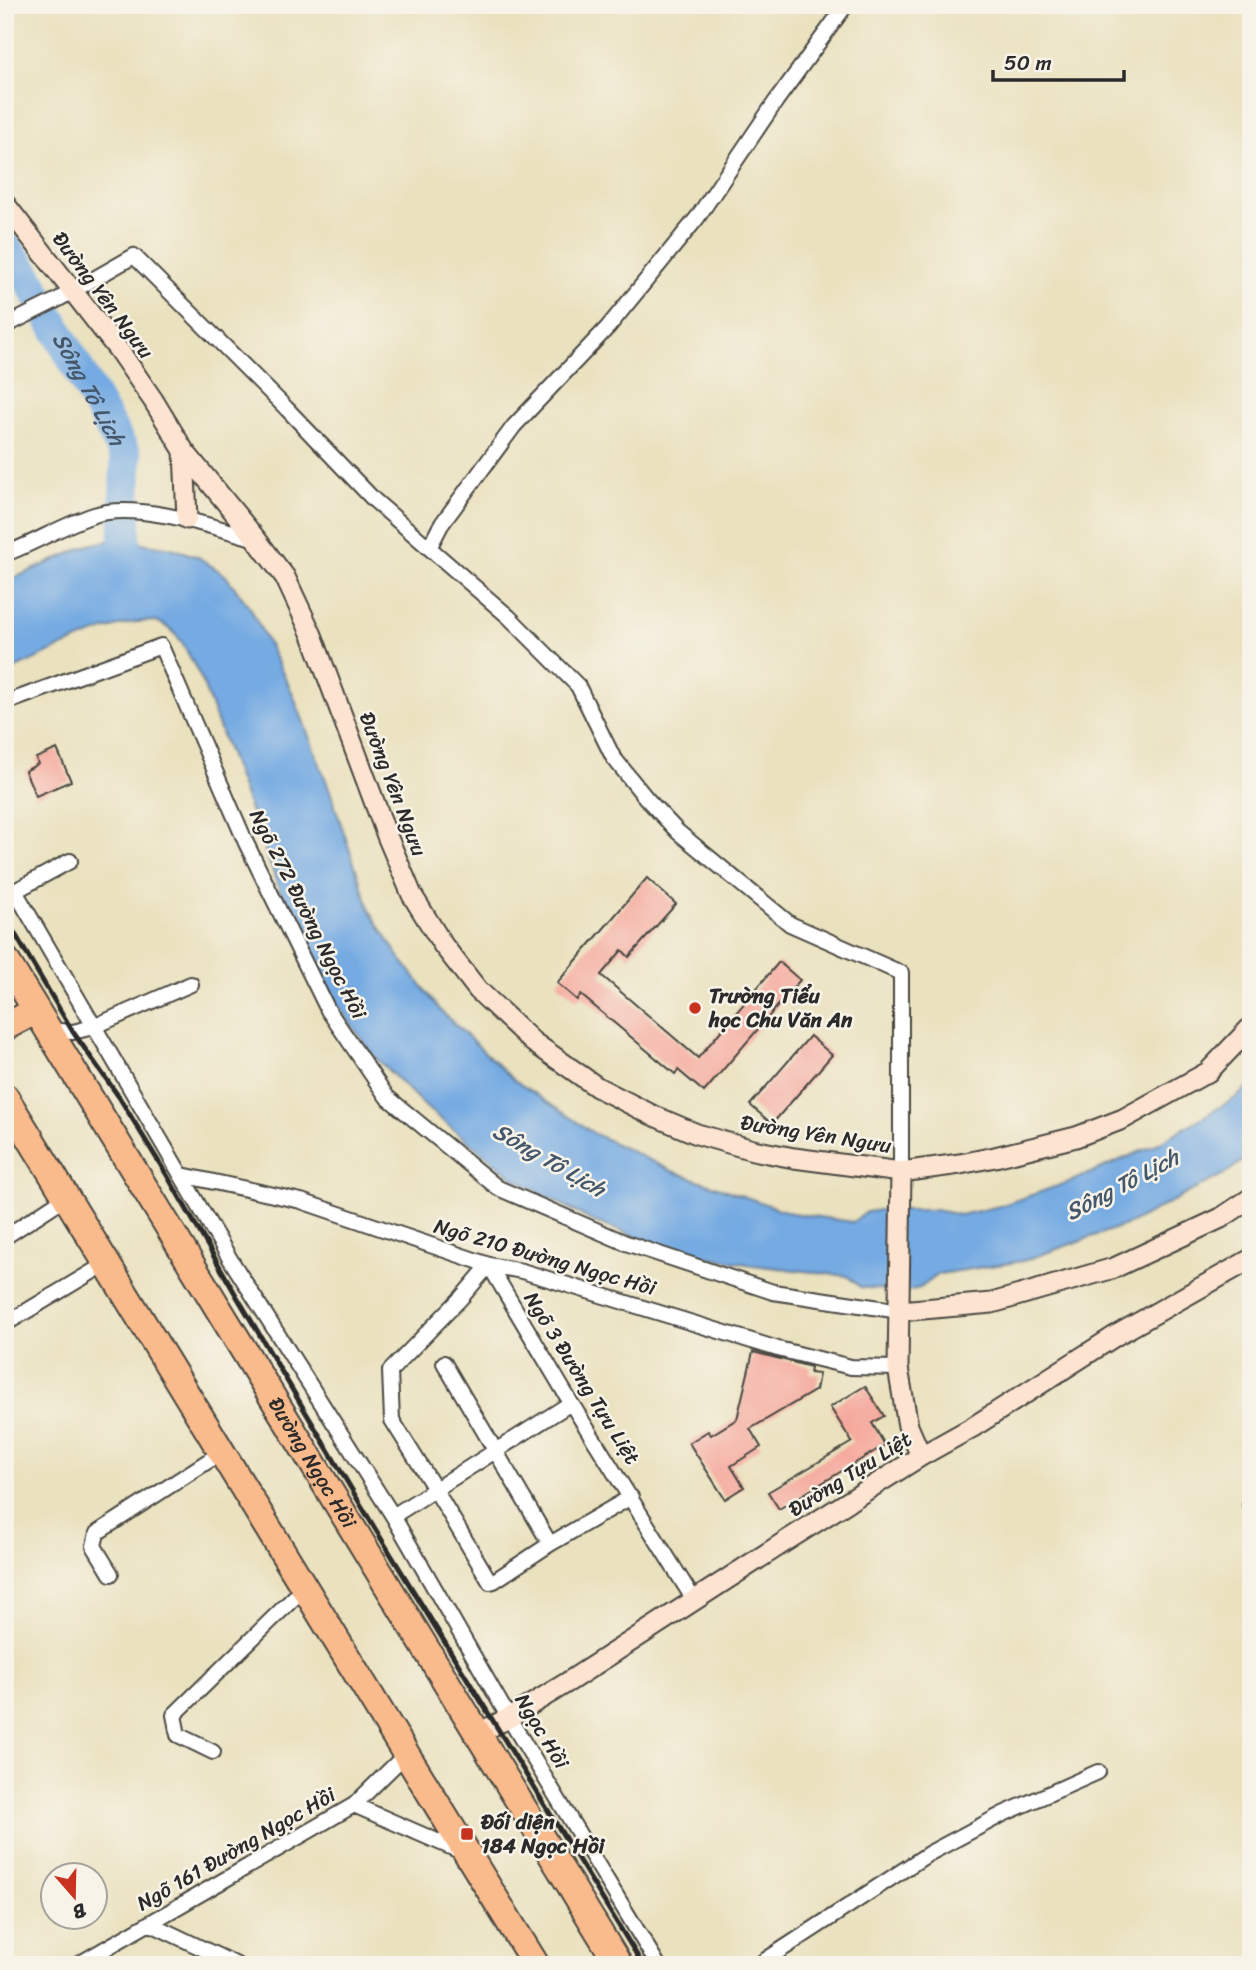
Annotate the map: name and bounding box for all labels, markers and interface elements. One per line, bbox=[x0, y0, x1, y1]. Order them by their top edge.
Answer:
scale bar bbox=[993, 38, 1125, 82]
text: 50 m bbox=[1004, 44, 1052, 82]
street label: Đường Yên Ngưu bbox=[42, 223, 164, 368]
water label: Sông Tô Lịch bbox=[41, 324, 138, 455]
street label: Đường Yên Ngưu bbox=[348, 706, 438, 863]
street label: Ngõ 272 Đường Ngọc Hồi bbox=[239, 802, 378, 1027]
place label: Trường Tiểu học Chu Văn An bbox=[708, 977, 853, 1039]
marker: Trường Tiểu học Chu Văn An bbox=[687, 1000, 703, 1016]
street label: Đường Yên Ngưu bbox=[738, 1103, 895, 1165]
water label: Sông Tô Lịch bbox=[485, 1111, 615, 1210]
water label: Sông Tô Lịch bbox=[1057, 1137, 1188, 1232]
street label: Ngõ 210 Đường Ngọc Hồi bbox=[429, 1207, 662, 1307]
street label: Ngõ 3 Đường Tựu Liệt bbox=[513, 1284, 651, 1472]
street label: Đường Ngọc Hồi bbox=[257, 1389, 368, 1537]
street label: Đường Tựu Liệt bbox=[780, 1421, 920, 1527]
street label: Ngọc Hồi bbox=[504, 1686, 580, 1777]
street label: Ngõ 161 Đường Ngọc Hồi bbox=[129, 1776, 344, 1922]
place label: Đối diện 184 Ngọc Hồi bbox=[480, 1803, 606, 1865]
marker: Đối diện 184 Ngọc Hồi bbox=[459, 1826, 475, 1842]
north arrow bbox=[38, 1862, 108, 1932]
text: B bbox=[68, 1894, 91, 1929]

